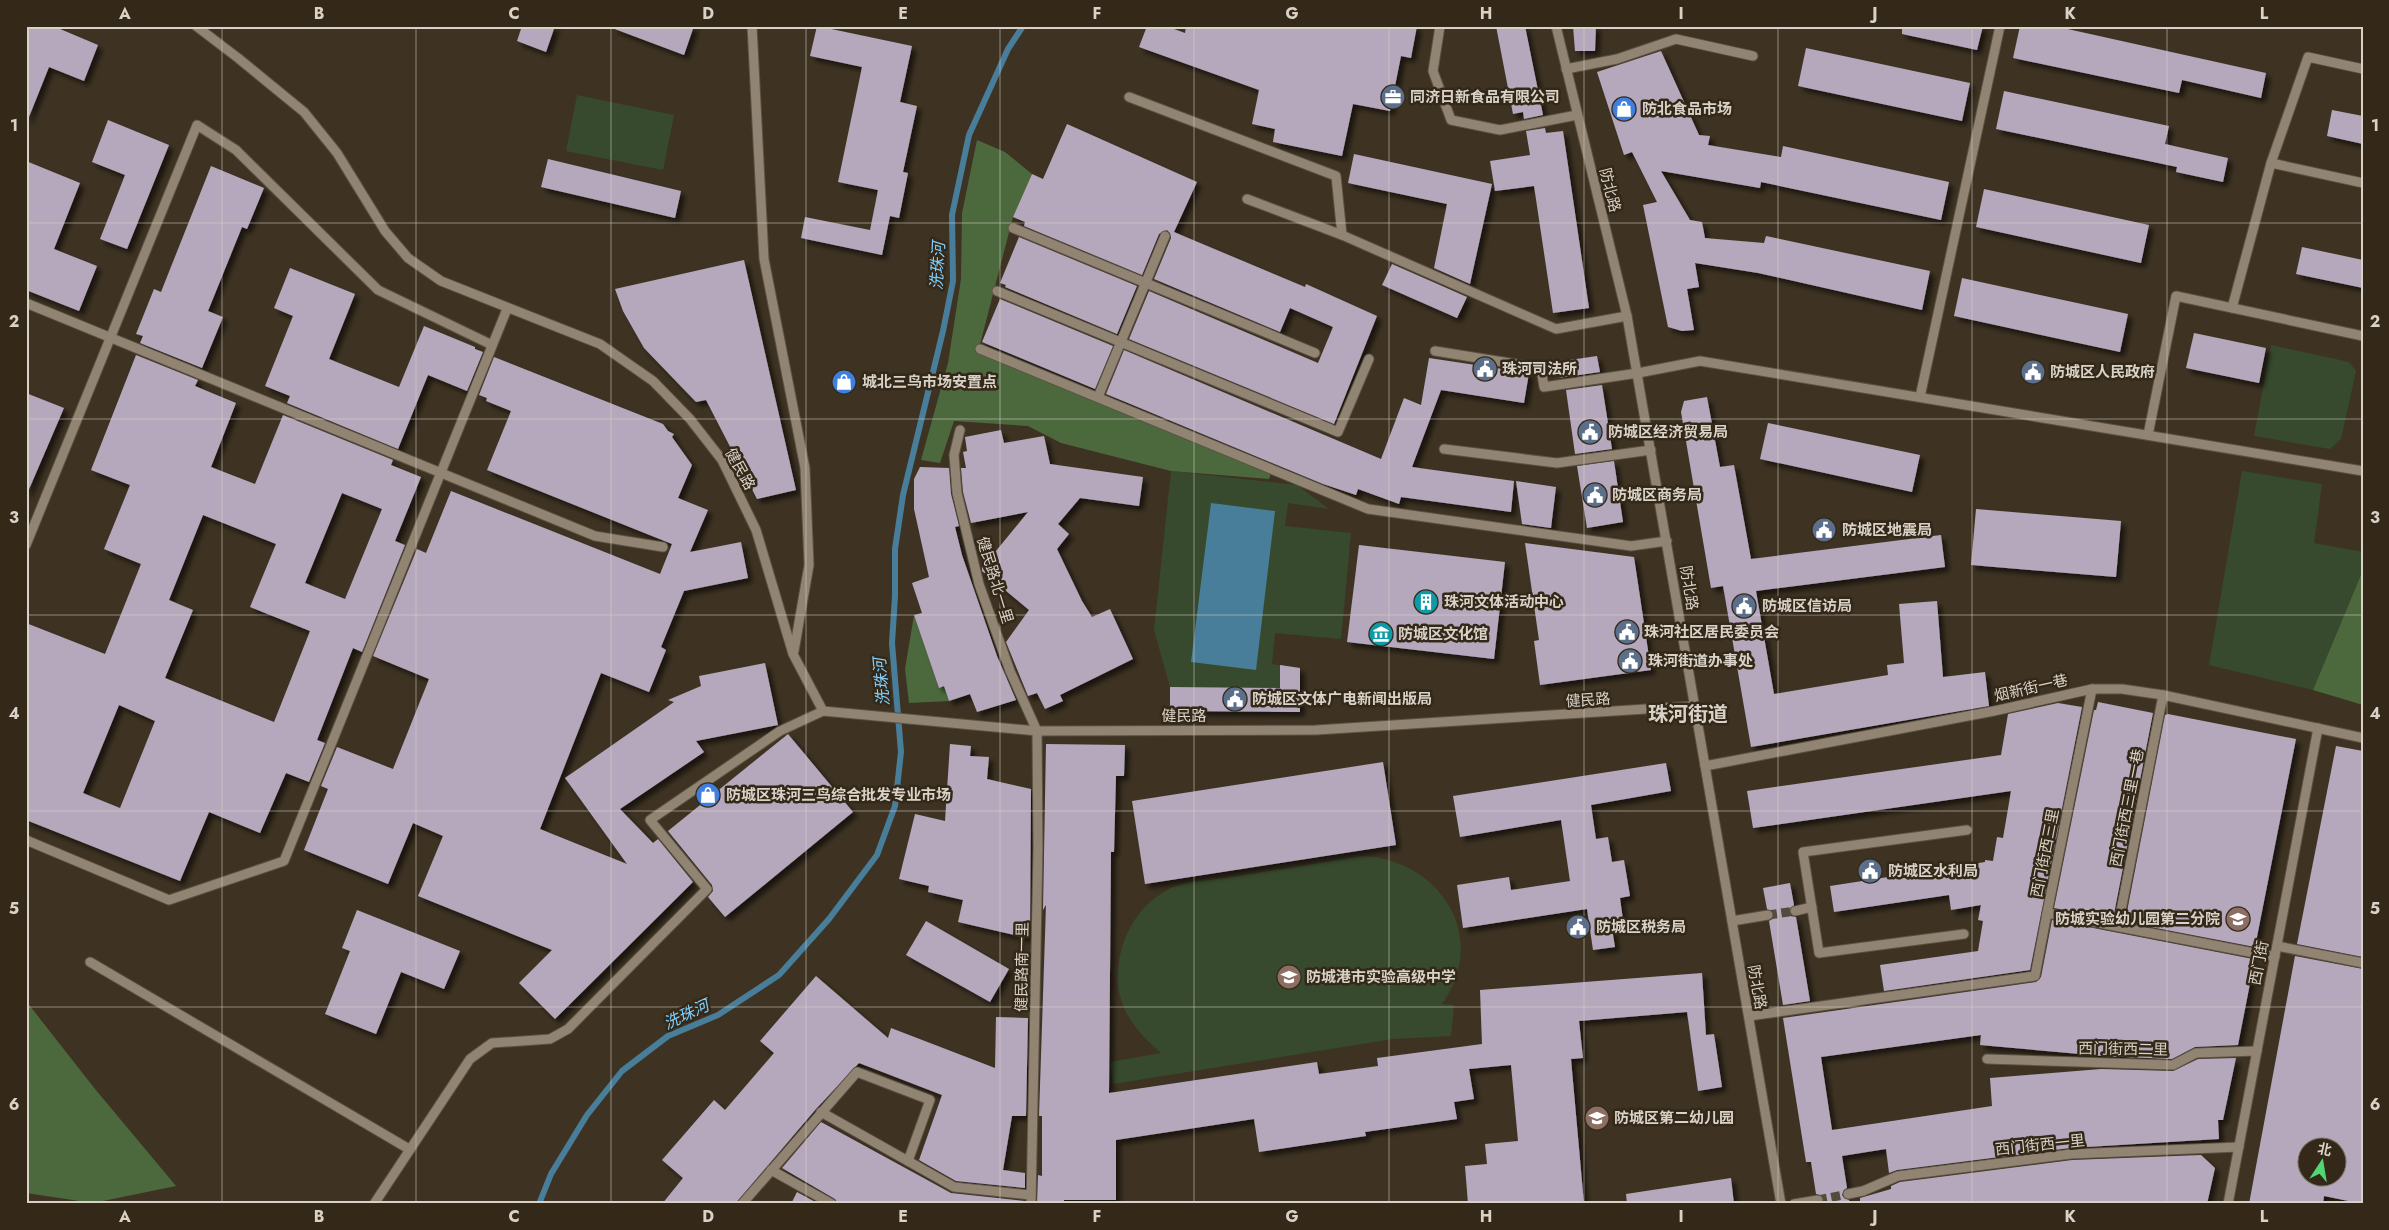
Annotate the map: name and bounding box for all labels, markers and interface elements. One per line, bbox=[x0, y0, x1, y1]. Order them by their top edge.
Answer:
text: A bbox=[118, 2, 131, 25]
text: B bbox=[314, 2, 324, 25]
text: C bbox=[508, 2, 520, 25]
text: D bbox=[702, 2, 714, 25]
text: E bbox=[898, 2, 908, 25]
text: F bbox=[1093, 2, 1101, 25]
text: G bbox=[1285, 2, 1299, 25]
text: H bbox=[1480, 2, 1492, 25]
text: I bbox=[1678, 2, 1684, 25]
text: J bbox=[1869, 2, 1878, 25]
text: K bbox=[2064, 2, 2076, 25]
text: L bbox=[2260, 2, 2269, 25]
office icon: 同济日新食品有限公司 bbox=[1380, 84, 1406, 110]
place label: 同济日新食品有限公司 bbox=[1410, 86, 1560, 108]
shop icon: 防北食品市场 bbox=[1611, 96, 1637, 122]
place label: 防北食品市场 bbox=[1642, 98, 1732, 120]
text: 1 bbox=[10, 114, 18, 137]
text: 1 bbox=[2371, 114, 2379, 137]
street label: 防北路 bbox=[1594, 165, 1626, 215]
water label: 洗珠河 bbox=[925, 238, 950, 291]
text: 2 bbox=[9, 310, 19, 333]
text: 2 bbox=[2370, 310, 2380, 333]
public building icon: 珠河司法所 bbox=[1472, 356, 1498, 382]
place label: 珠河司法所 bbox=[1502, 358, 1577, 380]
public building icon: 防城区人民政府 bbox=[2020, 359, 2046, 385]
place label: 防城区人民政府 bbox=[2050, 361, 2155, 383]
shop icon: 城北三鸟市场安置点 bbox=[831, 369, 857, 395]
place label: 城北三鸟市场安置点 bbox=[862, 371, 997, 393]
public building icon: 防城区经济贸易局 bbox=[1577, 419, 1603, 445]
place label: 防城区经济贸易局 bbox=[1608, 421, 1728, 443]
street label: 健民路 bbox=[719, 444, 761, 494]
public building icon: 防城区商务局 bbox=[1582, 482, 1608, 508]
place label: 防城区商务局 bbox=[1612, 484, 1702, 506]
text: 3 bbox=[9, 506, 19, 529]
text: 3 bbox=[2370, 506, 2380, 529]
public building icon: 防城区地震局 bbox=[1811, 517, 1837, 543]
place label: 防城区地震局 bbox=[1842, 519, 1932, 541]
street label: 健民路北一里 bbox=[971, 534, 1019, 626]
street label: 防北路 bbox=[1675, 564, 1703, 612]
building icon: 珠河文体活动中心 bbox=[1413, 589, 1439, 615]
place label: 珠河文体活动中心 bbox=[1444, 591, 1564, 613]
public building icon: 防城区信访局 bbox=[1731, 593, 1757, 619]
place label: 防城区信访局 bbox=[1762, 595, 1852, 617]
public building icon: 珠河社区居民委员会 bbox=[1614, 619, 1640, 645]
museum icon: 防城区文化馆 bbox=[1368, 621, 1394, 647]
place label: 珠河社区居民委员会 bbox=[1644, 621, 1779, 643]
place label: 防城区文化馆 bbox=[1398, 623, 1488, 645]
public building icon: 珠河街道办事处 bbox=[1617, 648, 1643, 674]
place label: 珠河街道办事处 bbox=[1648, 650, 1753, 672]
water label: 洗珠河 bbox=[868, 654, 895, 707]
street label: 烟新街一巷 bbox=[1992, 669, 2070, 707]
public building icon: 防城区文体广电新闻出版局 bbox=[1222, 686, 1248, 712]
street label: 健民路 bbox=[1565, 687, 1611, 713]
place label: 防城区文体广电新闻出版局 bbox=[1252, 688, 1432, 710]
district label: 珠河街道 bbox=[1648, 700, 1728, 729]
text: 4 bbox=[8, 702, 20, 725]
text: 4 bbox=[2369, 702, 2381, 725]
street label: 健民路 bbox=[1161, 705, 1207, 727]
street label: 西门街西三里一巷 bbox=[2105, 747, 2149, 869]
shop icon: 防城区珠河三鸟综合批发专业市场 bbox=[695, 782, 721, 808]
place label: 防城区珠河三鸟综合批发专业市场 bbox=[726, 784, 951, 806]
street label: 西门街西三里 bbox=[2026, 807, 2064, 899]
public building icon: 防城区水利局 bbox=[1857, 858, 1883, 884]
place label: 防城区水利局 bbox=[1888, 860, 1978, 882]
text: 5 bbox=[9, 897, 19, 920]
text: 5 bbox=[2370, 897, 2380, 920]
school or university icon: 防城实验幼儿园第二分院 bbox=[2225, 906, 2251, 932]
place label: 防城实验幼儿园第二分院 bbox=[2055, 908, 2220, 930]
public building icon: 防城区税务局 bbox=[1565, 914, 1591, 940]
place label: 防城区税务局 bbox=[1596, 916, 1686, 938]
street label: 健民路南一里 bbox=[1010, 922, 1034, 1012]
street label: 西门街 bbox=[2244, 939, 2274, 987]
street label: 防北路 bbox=[1742, 963, 1772, 1011]
school or university icon: 防城港市实验高级中学 bbox=[1276, 964, 1302, 990]
place label: 防城港市实验高级中学 bbox=[1306, 966, 1456, 988]
water label: 洗珠河 bbox=[660, 993, 716, 1035]
street label: 西门街西二里 bbox=[2078, 1037, 2168, 1061]
text: 6 bbox=[9, 1093, 19, 1116]
text: 6 bbox=[2370, 1093, 2380, 1116]
school or university icon: 防城区第二幼儿园 bbox=[1584, 1105, 1610, 1131]
place label: 防城区第二幼儿园 bbox=[1614, 1107, 1734, 1129]
street label: 西门街西一里 bbox=[1994, 1129, 2086, 1161]
north arrow bbox=[2296, 1138, 2346, 1188]
text: 北 bbox=[2316, 1138, 2334, 1161]
text: A bbox=[118, 1205, 131, 1228]
text: B bbox=[314, 1205, 324, 1228]
text: C bbox=[508, 1205, 520, 1228]
text: D bbox=[702, 1205, 714, 1228]
text: E bbox=[898, 1205, 908, 1228]
text: F bbox=[1093, 1205, 1101, 1228]
text: G bbox=[1285, 1205, 1299, 1228]
text: H bbox=[1480, 1205, 1492, 1228]
text: I bbox=[1678, 1205, 1684, 1228]
text: J bbox=[1869, 1205, 1878, 1228]
text: K bbox=[2064, 1205, 2076, 1228]
text: L bbox=[2260, 1205, 2269, 1228]

